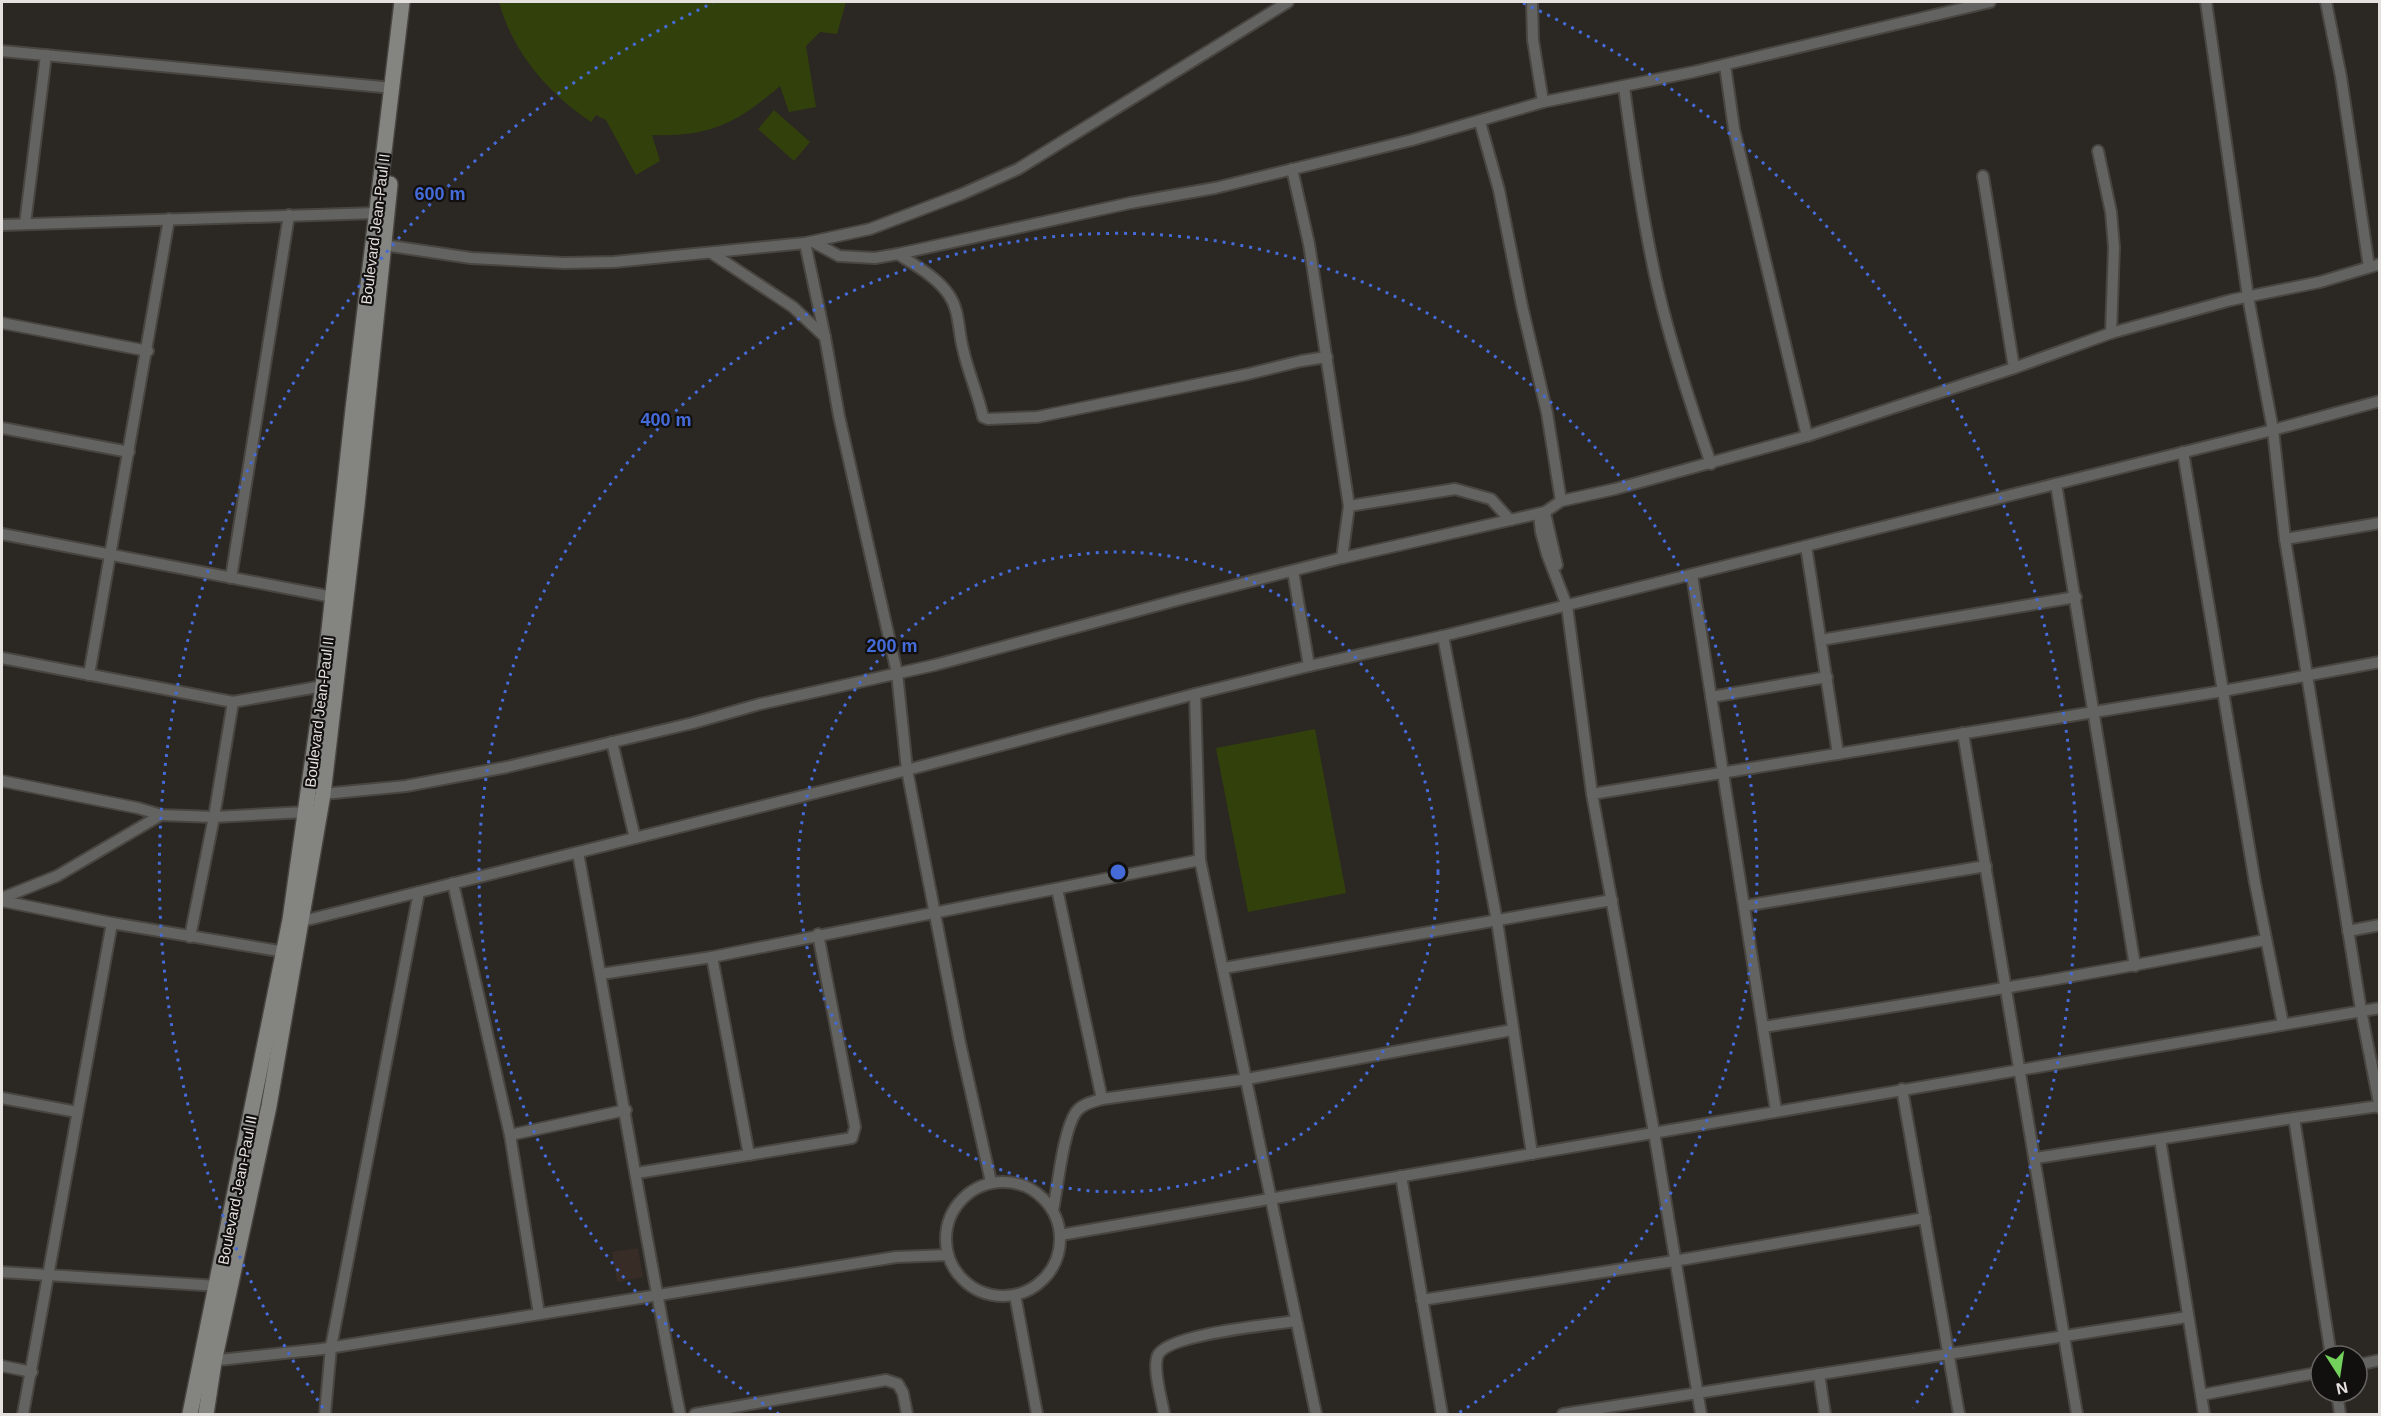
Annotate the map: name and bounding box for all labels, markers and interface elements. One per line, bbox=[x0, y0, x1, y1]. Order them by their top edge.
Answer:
street label: Boulevard Jean-Paul II bbox=[357, 153, 393, 305]
text: 600 m bbox=[414, 184, 466, 204]
text: 400 m bbox=[640, 410, 692, 430]
street label: Boulevard Jean-Paul II bbox=[301, 636, 337, 788]
text: 200 m bbox=[866, 636, 918, 656]
centre of rings bbox=[1108, 862, 1128, 882]
street label: Boulevard Jean-Paul II bbox=[214, 1114, 260, 1266]
north arrow bbox=[2309, 1344, 2369, 1404]
text: N bbox=[2335, 1379, 2349, 1398]

